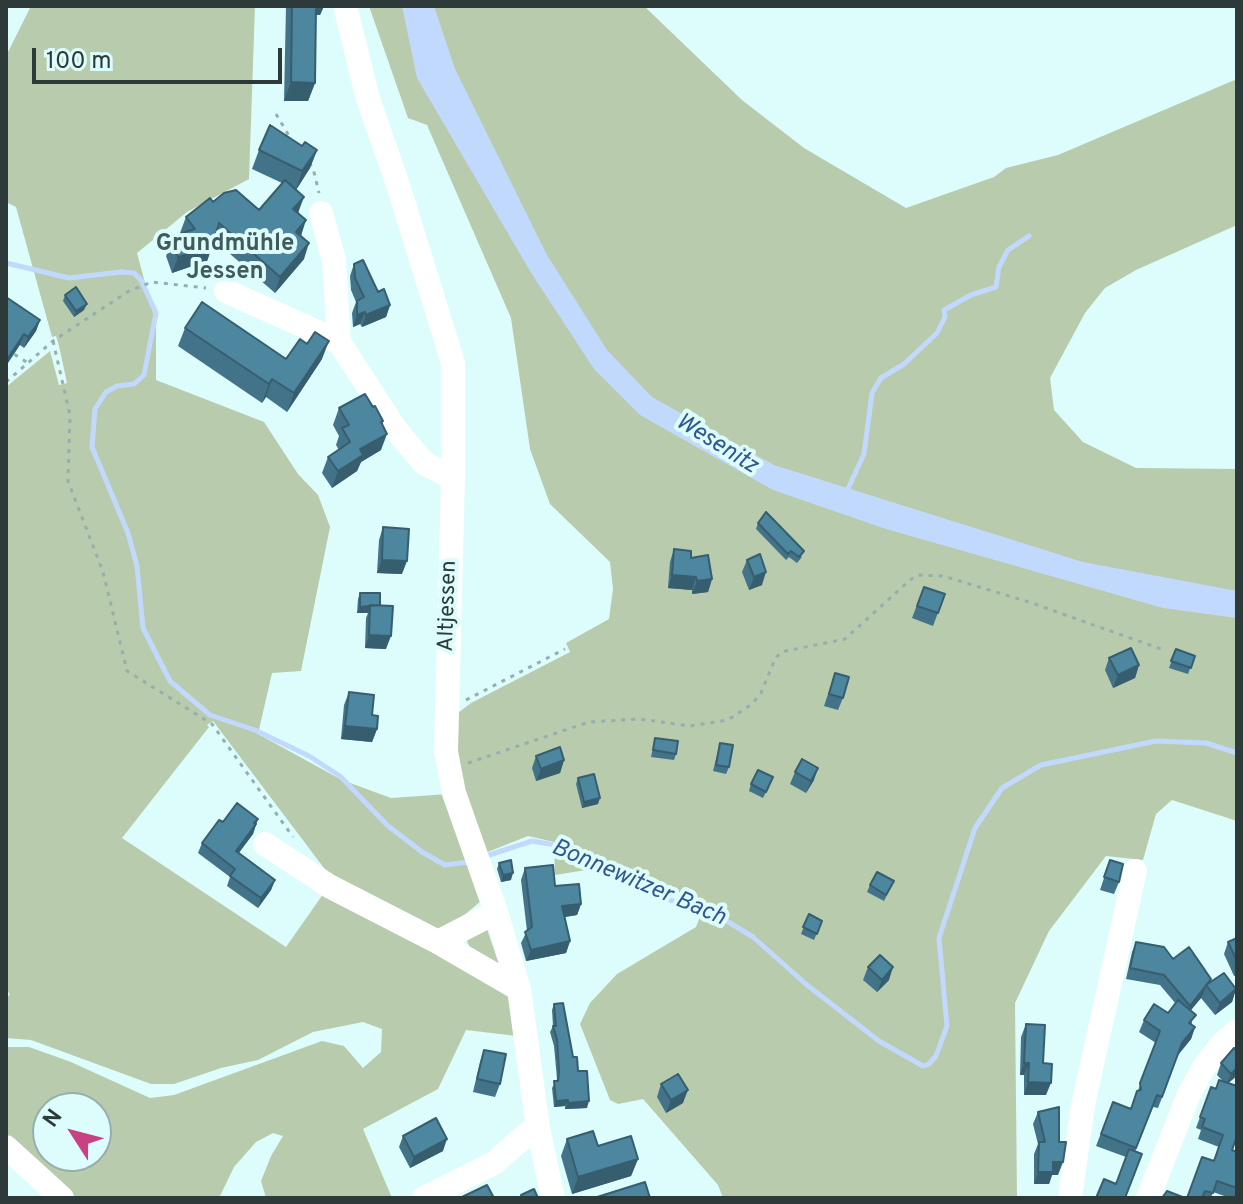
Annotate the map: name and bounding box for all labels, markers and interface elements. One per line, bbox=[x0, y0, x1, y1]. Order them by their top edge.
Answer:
scale bar bbox=[36, 32, 286, 82]
text: 100 m bbox=[46, 47, 112, 77]
district label: Grundmühle Jessen bbox=[156, 231, 294, 287]
water label: Wesenitz bbox=[669, 408, 763, 482]
street label: Altjessen bbox=[434, 560, 464, 652]
water label: Bonnewitzer Bach bbox=[547, 834, 729, 934]
north arrow bbox=[32, 1092, 112, 1172]
text: N bbox=[38, 1104, 69, 1133]

